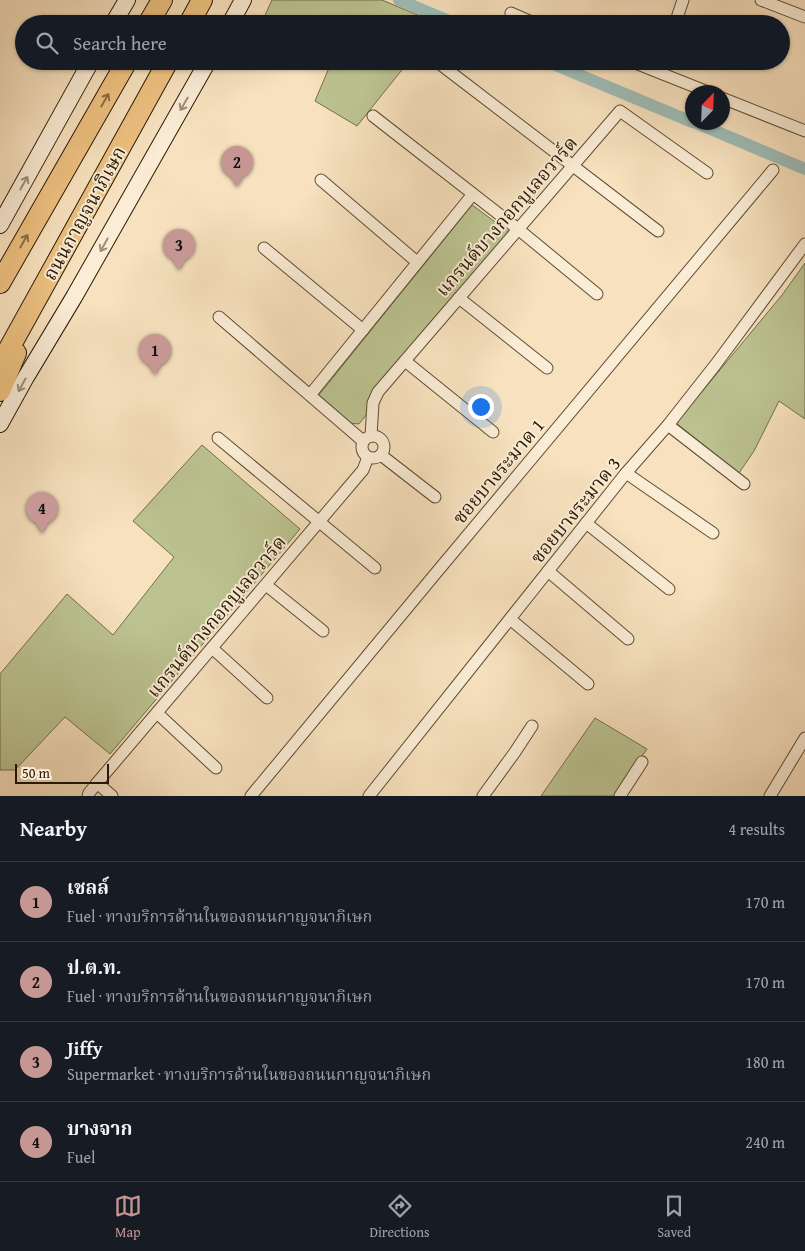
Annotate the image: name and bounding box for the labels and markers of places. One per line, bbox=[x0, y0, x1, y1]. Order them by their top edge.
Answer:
pin: 2 bbox=[221, 146, 253, 187]
pin: 3 bbox=[163, 229, 195, 270]
pin: 1 bbox=[139, 334, 171, 375]
pin: 4 bbox=[26, 492, 58, 533]

